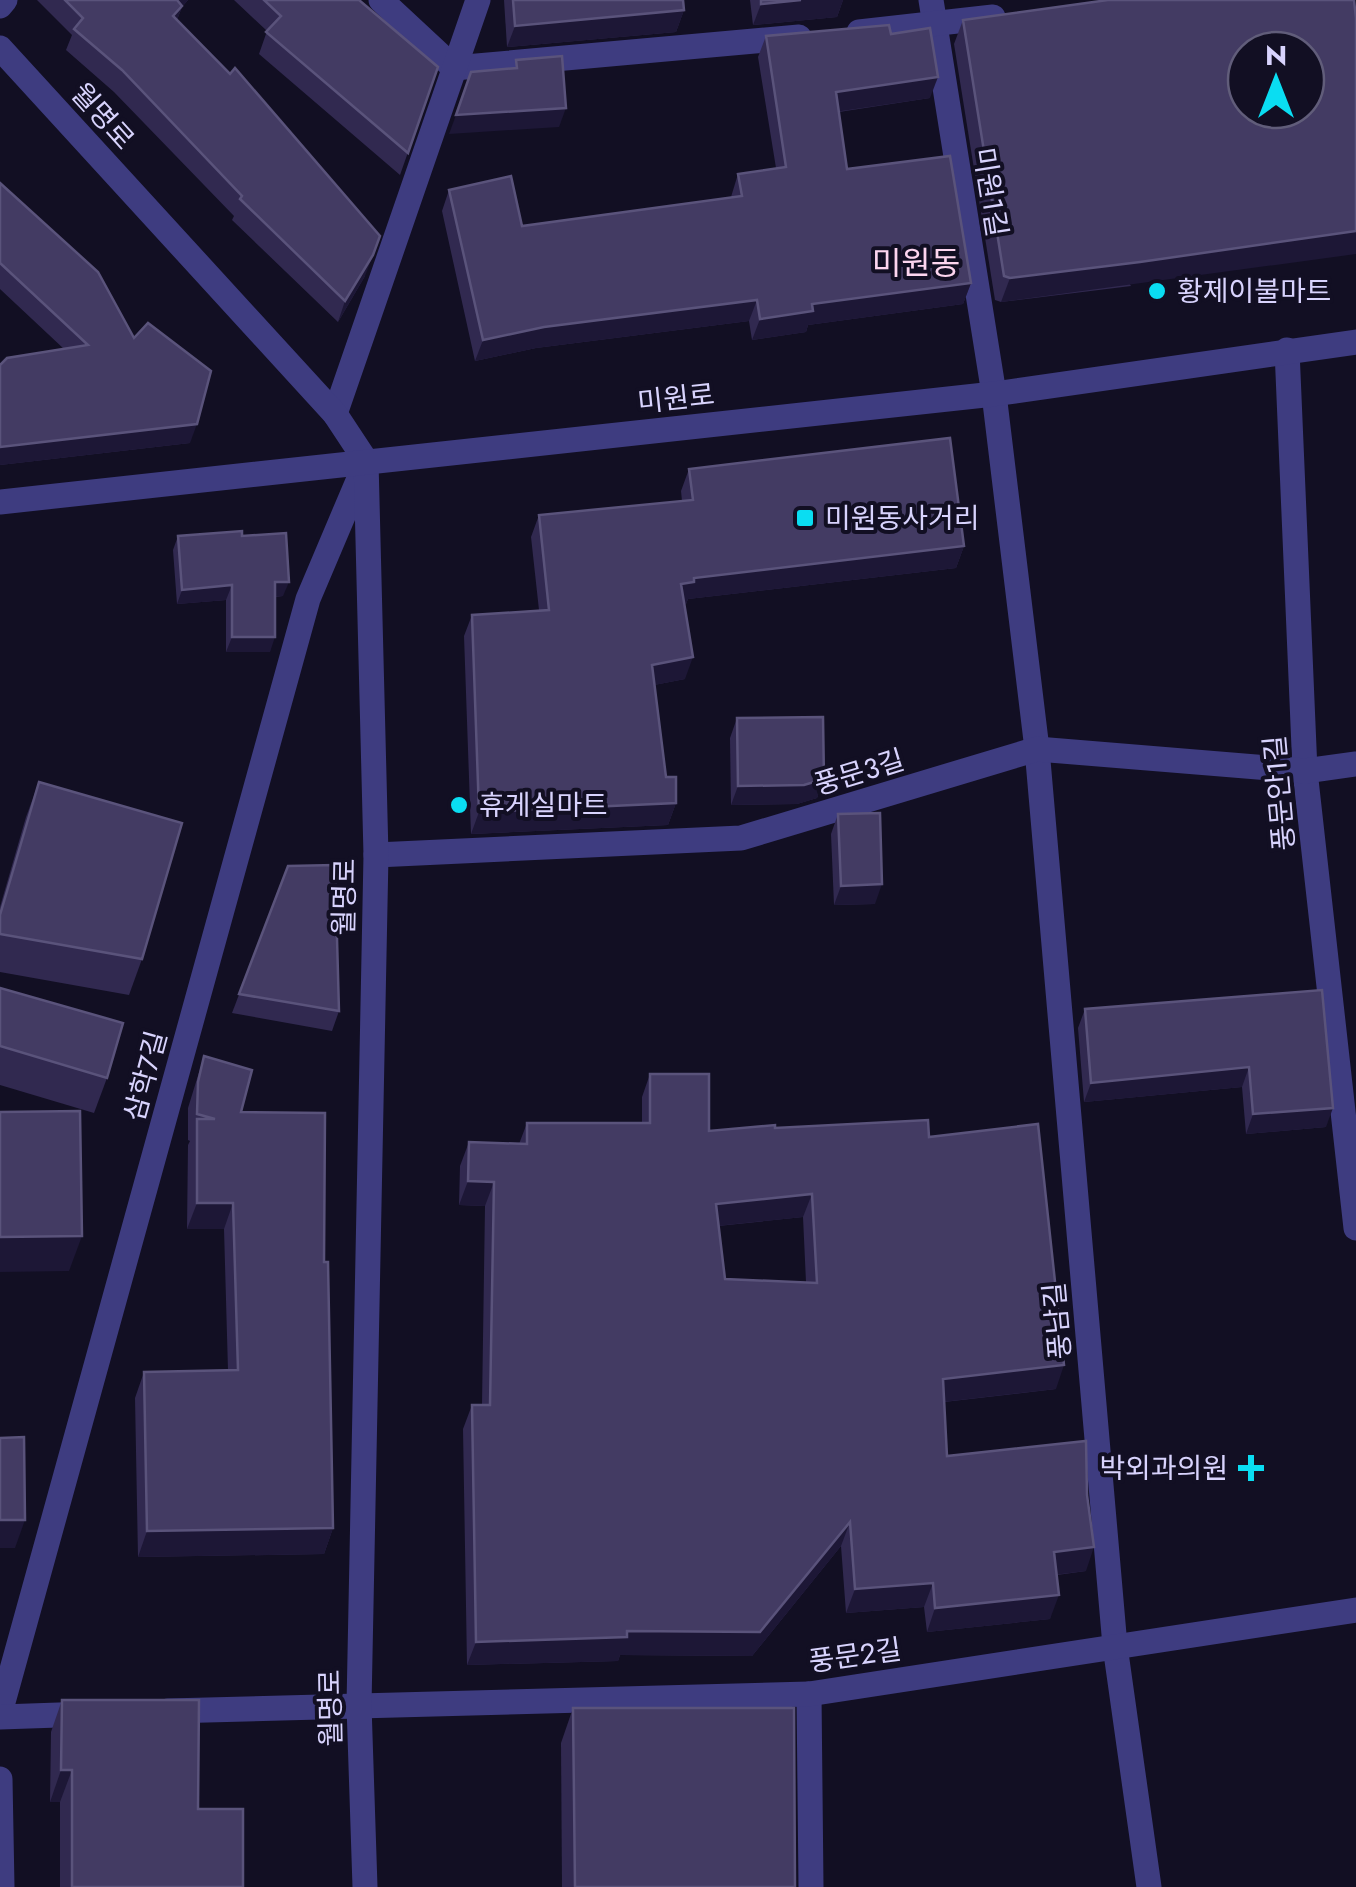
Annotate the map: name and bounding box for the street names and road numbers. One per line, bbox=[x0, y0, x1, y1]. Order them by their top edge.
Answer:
street label: 월명로 bbox=[62, 74, 144, 159]
street label: 미원1길 bbox=[963, 144, 1018, 240]
street label: 미원로 bbox=[635, 374, 717, 423]
street label: 풍문안1길 bbox=[1254, 734, 1305, 852]
street label: 풍문3길 bbox=[809, 739, 909, 806]
street label: 월명로 bbox=[323, 858, 366, 936]
street label: 삼학7길 bbox=[114, 1026, 177, 1126]
street label: 풍남길 bbox=[1034, 1281, 1081, 1361]
street label: 풍문2길 bbox=[806, 1629, 904, 1682]
street label: 월명로 bbox=[309, 1669, 352, 1747]

